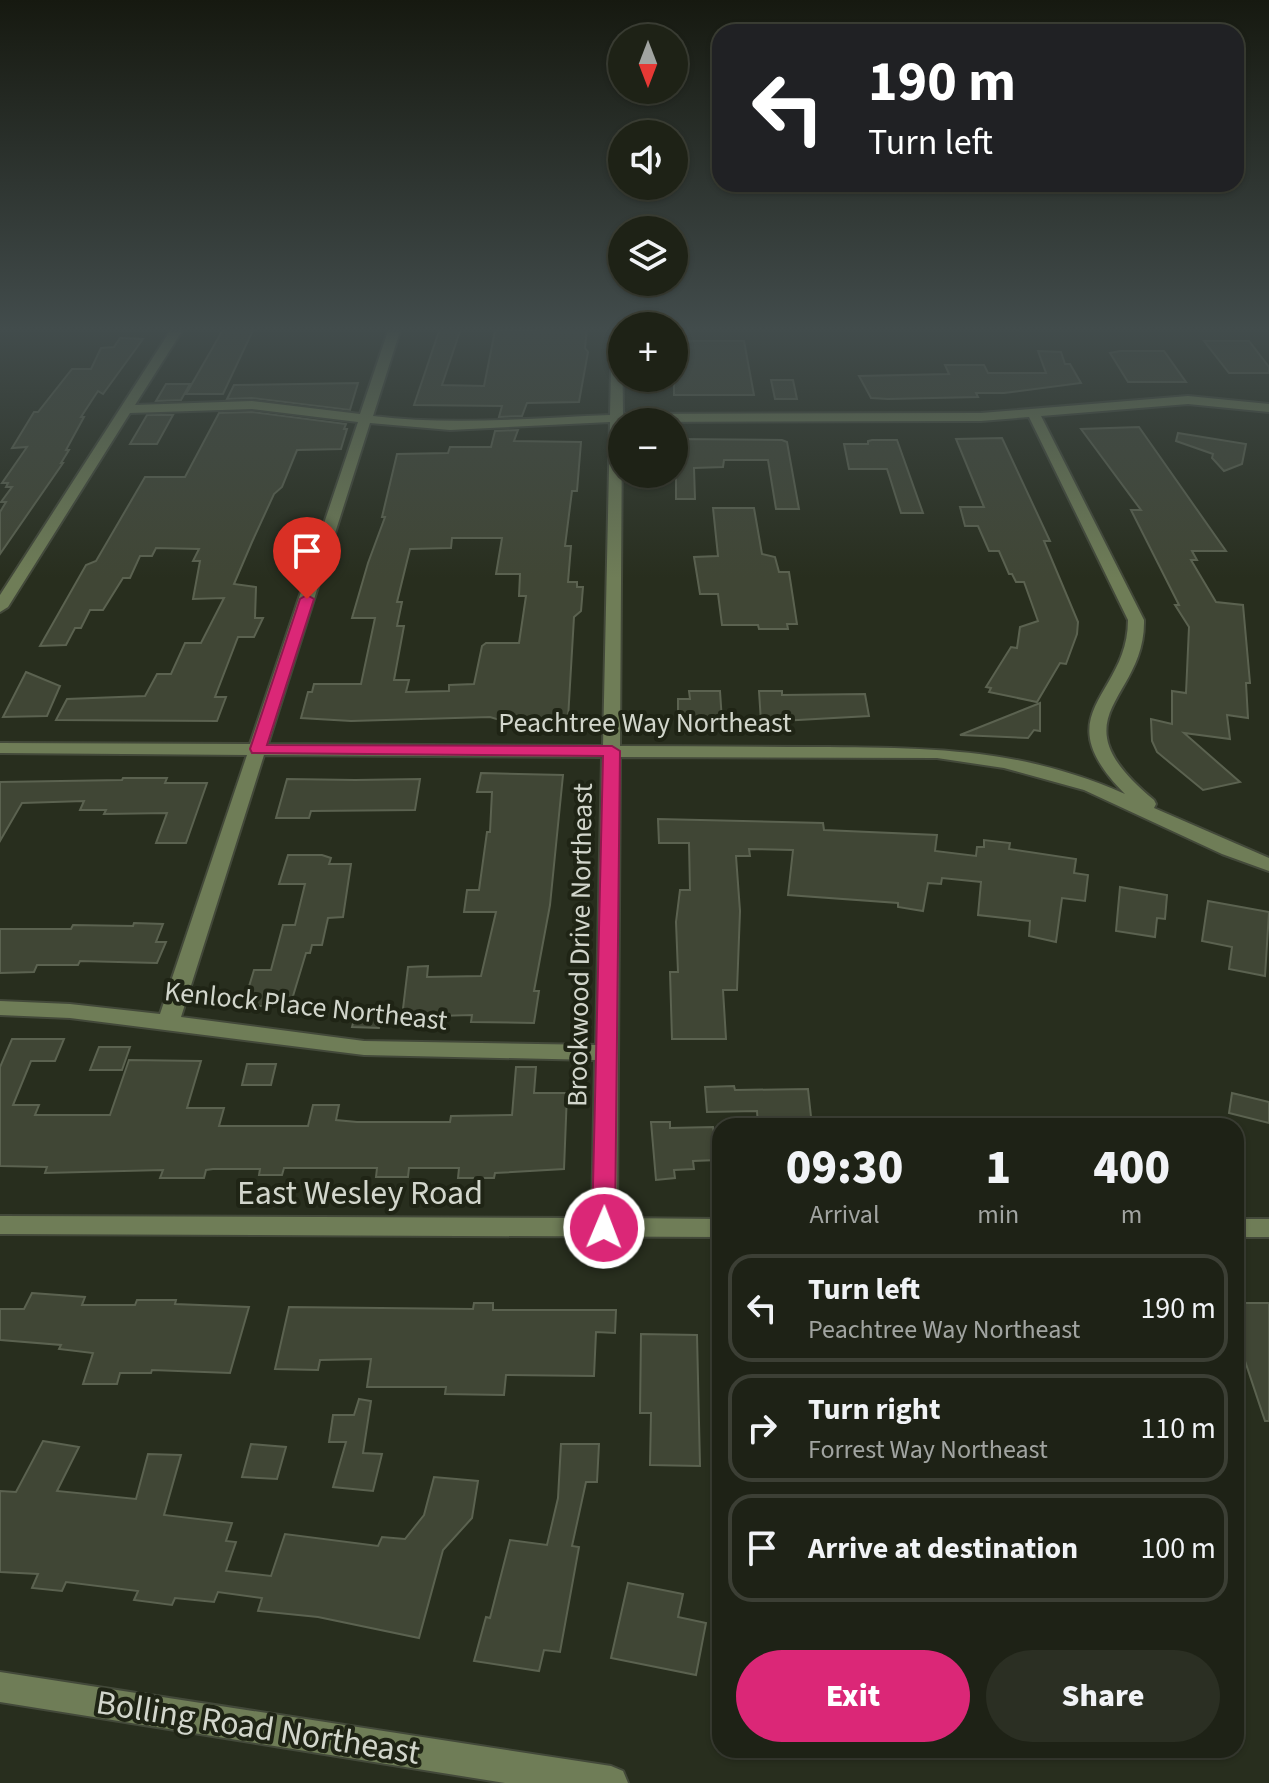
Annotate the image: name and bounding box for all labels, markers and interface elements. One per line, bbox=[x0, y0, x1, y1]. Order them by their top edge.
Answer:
north arrow bbox=[608, 24, 688, 104]
map controls bbox=[608, 24, 688, 488]
text: 190 m bbox=[868, 43, 1016, 122]
icon: left bbox=[736, 56, 840, 160]
text: Turn left bbox=[868, 117, 993, 168]
button: sound bbox=[608, 120, 688, 200]
button: layers bbox=[608, 216, 688, 296]
button: + bbox=[608, 312, 688, 392]
button: − bbox=[608, 408, 688, 488]
pin bbox=[273, 517, 341, 599]
icon: arrive bbox=[285, 529, 329, 573]
street label: Peachtree Way Northeast bbox=[498, 703, 792, 743]
street label: Brookwood Drive Northeast bbox=[557, 782, 603, 1107]
street label: Kenlock Place Northeast bbox=[162, 971, 450, 1041]
text: 09:30 bbox=[786, 1134, 903, 1202]
text: 1 bbox=[985, 1134, 1011, 1202]
text: 400 bbox=[1093, 1134, 1170, 1202]
street label: East Wesley Road bbox=[237, 1169, 483, 1218]
position arrow bbox=[562, 1186, 646, 1270]
text: Arrival bbox=[810, 1196, 880, 1233]
text: min bbox=[977, 1196, 1019, 1233]
text: m bbox=[1121, 1196, 1142, 1233]
text: Turn left bbox=[808, 1268, 920, 1311]
icon: left bbox=[740, 1286, 784, 1330]
text: 190 m bbox=[1140, 1287, 1216, 1330]
text: Peachtree Way Northeast bbox=[808, 1311, 1080, 1348]
text: Turn right bbox=[808, 1388, 940, 1431]
icon: right bbox=[740, 1406, 784, 1450]
text: 110 m bbox=[1140, 1407, 1216, 1450]
text: Forrest Way Northeast bbox=[808, 1431, 1048, 1468]
icon: arrive bbox=[740, 1526, 784, 1570]
text: Arrive at destination bbox=[808, 1527, 1078, 1570]
text: 100 m bbox=[1140, 1527, 1216, 1570]
button: Exit bbox=[736, 1650, 970, 1742]
button: Share bbox=[986, 1650, 1220, 1742]
street label: Bolling Road Northeast bbox=[93, 1678, 424, 1778]

